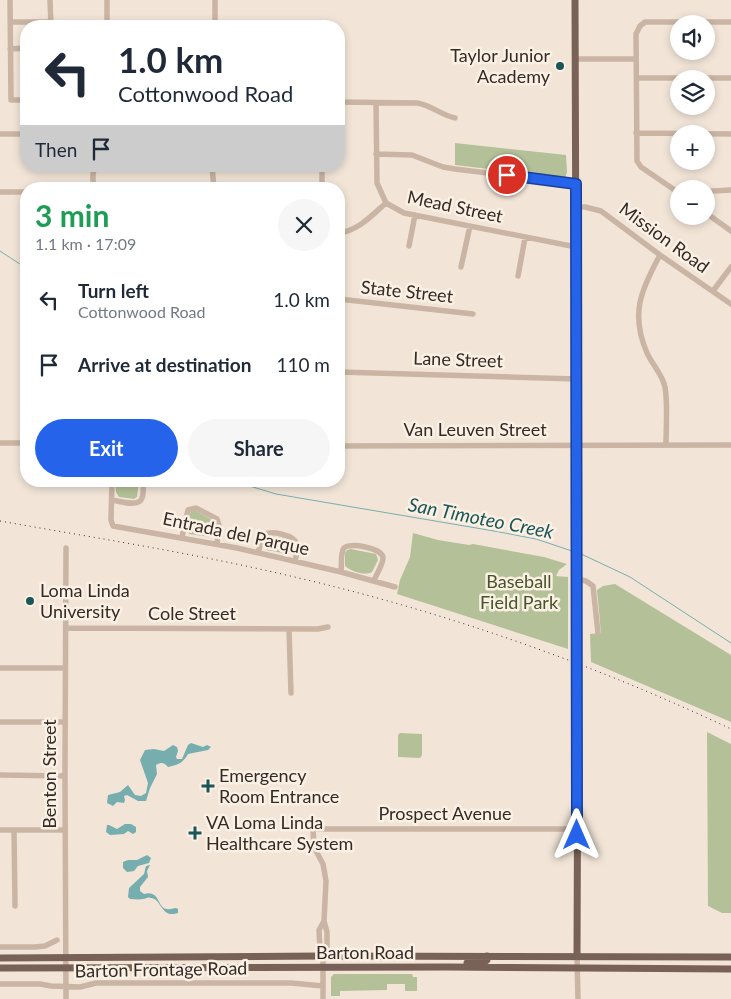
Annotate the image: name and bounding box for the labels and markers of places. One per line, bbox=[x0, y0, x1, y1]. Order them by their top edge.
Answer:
place label: Taylor Junior Academy bbox=[450, 44, 551, 87]
marker: Taylor Junior Academy bbox=[554, 60, 566, 72]
pin bbox=[486, 154, 528, 196]
place label: Loma Linda University bbox=[40, 579, 130, 622]
marker: Loma Linda University bbox=[24, 595, 36, 607]
place label: Emergency Room Entrance bbox=[219, 764, 339, 807]
marker: Emergency Room Entrance bbox=[201, 779, 215, 793]
place label: VA Loma Linda Healthcare System bbox=[206, 811, 353, 854]
marker: VA Loma Linda Healthcare System bbox=[188, 826, 202, 840]

